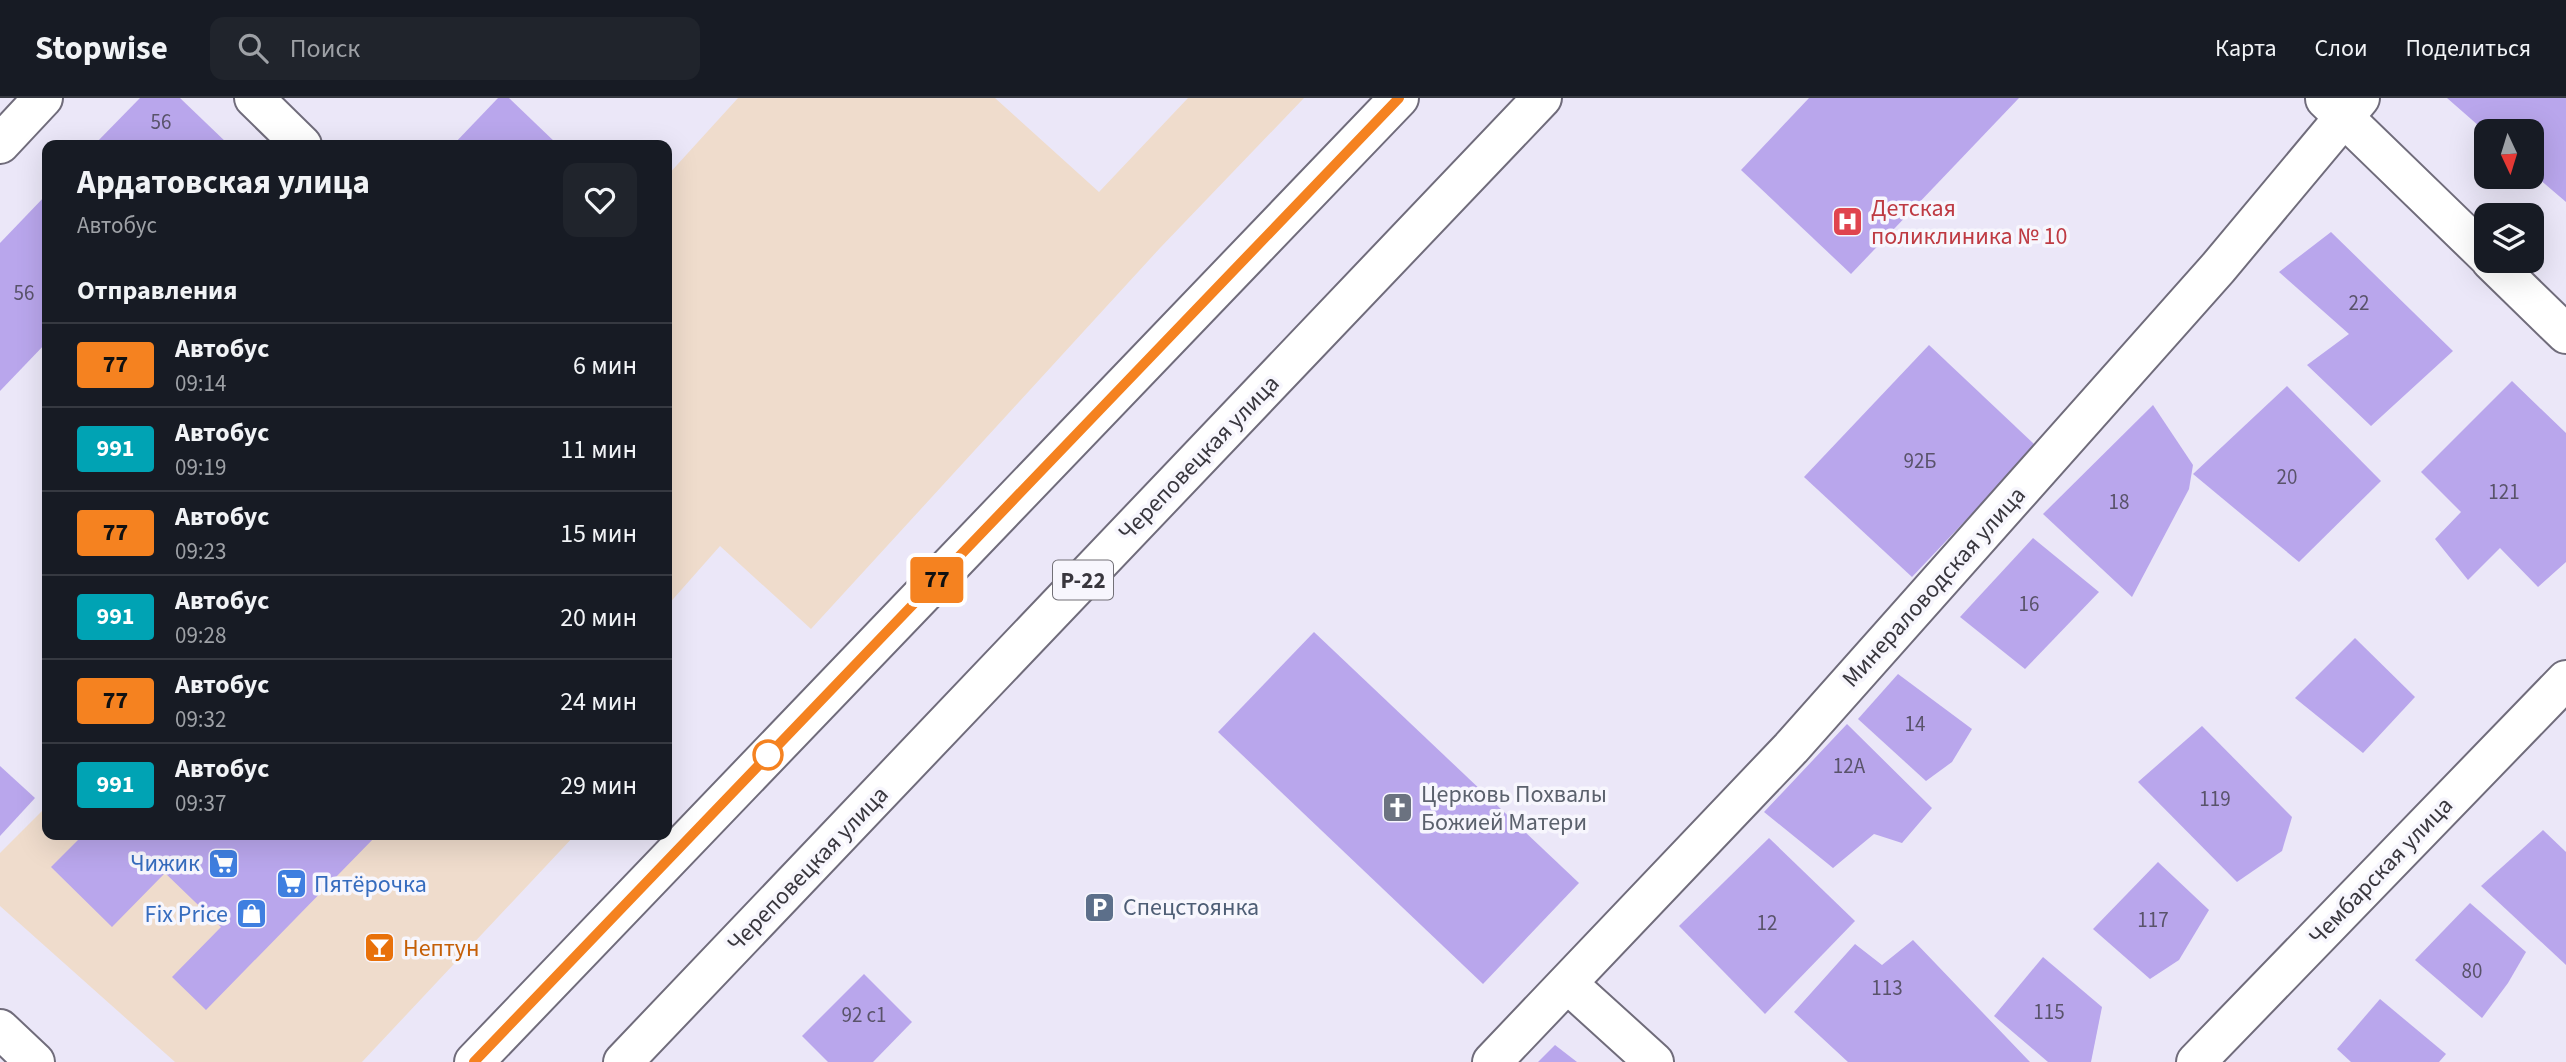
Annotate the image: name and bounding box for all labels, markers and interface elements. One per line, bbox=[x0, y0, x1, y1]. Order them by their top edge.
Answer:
search box bbox=[210, 17, 700, 80]
text: Stopwise bbox=[35, 25, 168, 72]
icon: search bbox=[234, 29, 272, 67]
text: Поиск bbox=[290, 30, 360, 67]
text: Карта bbox=[2215, 31, 2277, 66]
text: Слои bbox=[2315, 31, 2368, 66]
text: Поделиться bbox=[2406, 31, 2531, 66]
house number: 56 bbox=[151, 107, 171, 137]
north arrow bbox=[2474, 119, 2544, 189]
map controls bbox=[2474, 119, 2544, 273]
text: Ардатовская улица bbox=[77, 159, 370, 206]
button: heart bbox=[563, 163, 637, 237]
place label: Детская поликлиника № 10 bbox=[1871, 191, 2067, 254]
button: layers bbox=[2474, 203, 2544, 273]
hospital icon: Детская поликлиника № 10 bbox=[1831, 205, 1865, 239]
text: Автобус bbox=[77, 209, 157, 242]
text: Отправления bbox=[77, 272, 237, 309]
house number: 56 bbox=[14, 278, 34, 308]
house number: 22 bbox=[2349, 288, 2369, 318]
text: Автобус bbox=[175, 330, 269, 367]
text: 77 bbox=[103, 347, 128, 382]
text: 6 мин bbox=[573, 347, 637, 384]
text: 09:14 bbox=[175, 367, 226, 400]
street label: Череповецкая улица bbox=[1110, 367, 1288, 549]
text: Автобус bbox=[175, 414, 269, 451]
text: 991 bbox=[96, 431, 135, 466]
text: 11 мин bbox=[560, 431, 637, 468]
house number: 92Б bbox=[1903, 446, 1937, 476]
text: 09:19 bbox=[175, 451, 226, 484]
house number: 20 bbox=[2277, 462, 2297, 492]
house number: 121 bbox=[2488, 477, 2520, 507]
street label: Минераловодская улица bbox=[1834, 479, 2034, 695]
house number: 18 bbox=[2109, 487, 2129, 517]
text: Автобус bbox=[175, 498, 269, 535]
text: 77 bbox=[103, 515, 128, 550]
text: 15 мин bbox=[560, 515, 637, 552]
text: 09:23 bbox=[175, 535, 226, 568]
line badge: 77 bbox=[906, 557, 968, 603]
road number: Р-22 bbox=[1053, 560, 1113, 600]
text: 77 bbox=[924, 562, 950, 597]
text: Автобус bbox=[175, 582, 269, 619]
house number: 16 bbox=[2019, 589, 2039, 619]
text: 991 bbox=[96, 599, 135, 634]
text: 20 мин bbox=[560, 599, 637, 636]
text: 09:28 bbox=[175, 619, 226, 652]
text: Автобус bbox=[175, 666, 269, 703]
text: 77 bbox=[103, 683, 128, 718]
text: 24 мин bbox=[560, 683, 637, 720]
text: 09:32 bbox=[175, 703, 226, 736]
house number: 14 bbox=[1905, 709, 1925, 739]
unlabelled marker bbox=[753, 740, 783, 770]
text: Автобус bbox=[175, 750, 269, 787]
house number: 12А bbox=[1833, 751, 1866, 781]
text: 991 bbox=[96, 767, 135, 802]
text: 29 мин bbox=[560, 767, 637, 804]
place label: Церковь Похвалы Божией Матери bbox=[1421, 777, 1607, 840]
street label: Череповецкая улица bbox=[719, 778, 897, 960]
house number: 119 bbox=[2199, 784, 2231, 814]
text: 09:37 bbox=[175, 787, 226, 820]
street label: Чембарская улица bbox=[2301, 789, 2461, 953]
church icon: Церковь Похвалы Божией Матери bbox=[1381, 791, 1415, 825]
place label: Чижик bbox=[130, 846, 200, 881]
supermarket icon: Чижик bbox=[206, 846, 240, 880]
supermarket icon: Пятёрочка bbox=[274, 867, 308, 901]
place label: Пятёрочка bbox=[314, 867, 427, 902]
parking icon: Спецстоянка bbox=[1083, 890, 1117, 924]
place label: Спецстоянка bbox=[1123, 890, 1259, 925]
place label: Fix Price bbox=[145, 897, 228, 932]
shop icon: Fix Price bbox=[234, 897, 268, 931]
house number: 117 bbox=[2137, 905, 2169, 935]
house number: 12 bbox=[1757, 908, 1777, 938]
bar icon: Нептун bbox=[363, 931, 397, 965]
place label: Нептун bbox=[403, 931, 480, 966]
house number: 80 bbox=[2462, 956, 2482, 986]
house number: 113 bbox=[1871, 973, 1903, 1003]
house number: 115 bbox=[2033, 997, 2065, 1027]
house number: 92 с1 bbox=[841, 1000, 887, 1030]

